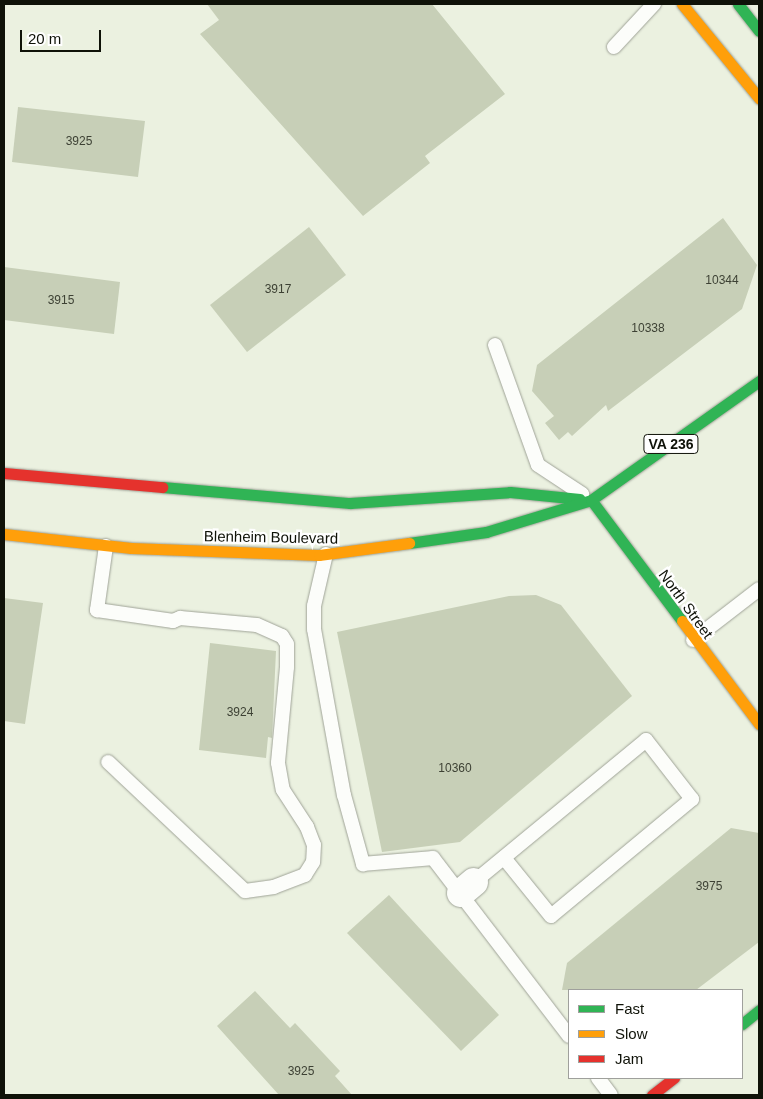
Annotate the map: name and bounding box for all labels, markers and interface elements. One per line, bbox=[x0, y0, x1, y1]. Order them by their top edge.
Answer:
scale bar bbox=[22, 20, 104, 52]
text: 20 m bbox=[28, 30, 61, 47]
house number: 3925 bbox=[66, 135, 92, 149]
house number: 10344 bbox=[705, 274, 739, 288]
house number: 3917 bbox=[265, 283, 291, 297]
house number: 3915 bbox=[48, 294, 74, 308]
house number: 10338 bbox=[631, 322, 665, 336]
road number: VA 236 bbox=[642, 432, 700, 456]
street label: Blenheim Boulevard bbox=[204, 527, 338, 547]
street label: North Street bbox=[655, 566, 717, 642]
house number: 3924 bbox=[227, 706, 253, 720]
house number: 10360 bbox=[438, 762, 472, 776]
house number: 3975 bbox=[696, 880, 722, 894]
legend bbox=[568, 989, 743, 1079]
text: Fast bbox=[615, 1000, 644, 1017]
text: Slow bbox=[615, 1025, 648, 1042]
text: Jam bbox=[615, 1050, 643, 1067]
house number: 3925 bbox=[288, 1065, 314, 1079]

